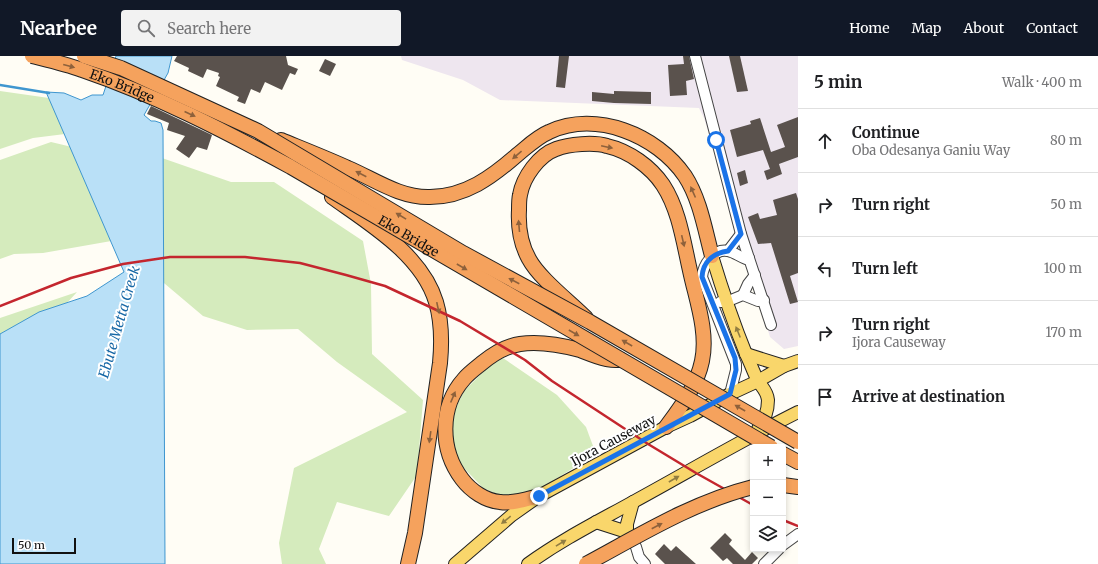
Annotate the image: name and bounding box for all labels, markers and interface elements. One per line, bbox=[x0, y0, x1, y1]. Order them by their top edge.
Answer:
search box bbox=[121, 10, 401, 46]
text: Nearbee bbox=[20, 16, 97, 40]
icon: search bbox=[135, 17, 157, 39]
text: Search here bbox=[167, 19, 251, 38]
text: Home bbox=[849, 19, 890, 37]
text: Map bbox=[912, 19, 941, 37]
text: About bbox=[963, 19, 1004, 37]
text: Contact bbox=[1026, 19, 1078, 37]
one-way arrow bbox=[64, 63, 76, 69]
street label: Eko Bridge bbox=[88, 65, 157, 106]
text: 5 min bbox=[814, 71, 862, 93]
text: Walk · 400 m bbox=[1002, 74, 1082, 91]
one-way arrow bbox=[184, 111, 196, 117]
text: Continue bbox=[852, 123, 920, 142]
icon: ahead bbox=[814, 130, 836, 152]
route start bbox=[707, 131, 725, 149]
text: 80 m bbox=[1050, 132, 1082, 149]
text: Oba Odesanya Ganiu Way bbox=[852, 142, 1010, 159]
one-way arrow bbox=[600, 144, 613, 150]
one-way arrow bbox=[511, 151, 522, 160]
one-way arrow bbox=[355, 171, 367, 178]
one-way arrow bbox=[689, 186, 695, 198]
icon: right bbox=[814, 194, 836, 216]
text: Turn right bbox=[852, 195, 930, 214]
text: 50 m bbox=[1050, 196, 1082, 213]
street label: Eko Bridge bbox=[375, 212, 442, 261]
one-way arrow bbox=[395, 213, 407, 220]
one-way arrow bbox=[516, 220, 523, 232]
one-way arrow bbox=[680, 235, 686, 248]
icon: left bbox=[814, 258, 836, 280]
text: Turn left bbox=[852, 259, 918, 278]
text: 100 m bbox=[1044, 260, 1082, 277]
water label: Ebute Metta Creek bbox=[94, 264, 144, 380]
one-way arrow bbox=[456, 264, 468, 271]
one-way arrow bbox=[508, 277, 519, 284]
one-way arrow bbox=[435, 302, 441, 314]
text: Turn right bbox=[852, 315, 930, 334]
icon: right bbox=[814, 322, 836, 344]
text: 170 m bbox=[1045, 324, 1082, 341]
one-way arrow bbox=[734, 326, 740, 338]
one-way arrow bbox=[568, 329, 580, 336]
text: Ijora Causeway bbox=[852, 334, 946, 351]
one-way arrow bbox=[621, 340, 633, 347]
icon: arrive bbox=[814, 386, 836, 408]
text: Arrive at destination bbox=[852, 387, 1005, 406]
one-way arrow bbox=[449, 391, 456, 403]
one-way arrow bbox=[734, 405, 746, 412]
street label: Ijora Causeway bbox=[568, 411, 659, 470]
one-way arrow bbox=[427, 430, 433, 443]
map controls bbox=[750, 444, 786, 552]
button: + bbox=[750, 444, 786, 480]
one-way arrow bbox=[668, 475, 680, 482]
button: − bbox=[750, 480, 786, 516]
route end bbox=[530, 487, 548, 505]
one-way arrow bbox=[500, 515, 511, 524]
button: layers bbox=[750, 516, 786, 552]
one-way arrow bbox=[652, 522, 663, 529]
scale bar bbox=[12, 536, 76, 555]
text: 50 m bbox=[18, 538, 45, 552]
one-way arrow bbox=[555, 539, 567, 546]

